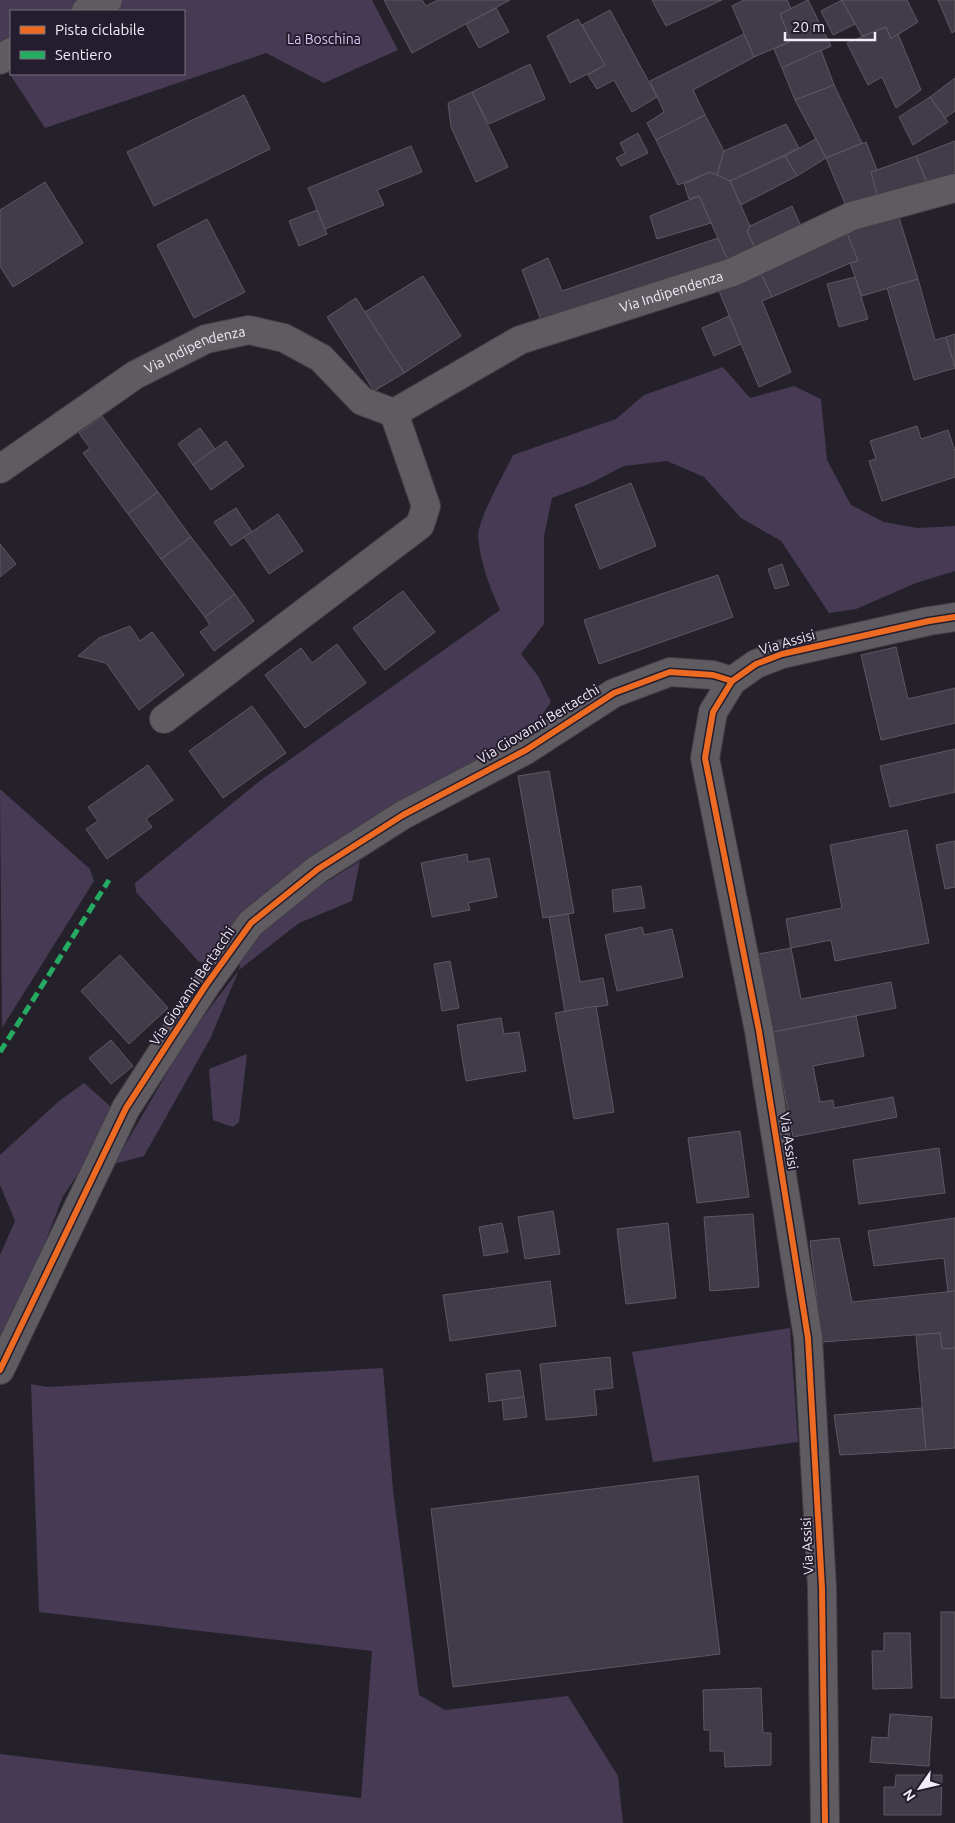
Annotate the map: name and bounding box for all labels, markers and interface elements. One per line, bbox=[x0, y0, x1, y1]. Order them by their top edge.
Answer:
legend bbox=[10, 10, 185, 75]
scale bar bbox=[785, 10, 875, 42]
text: 20 m bbox=[792, 18, 825, 35]
text: Pista ciclabile bbox=[55, 21, 145, 38]
park label: La Boschina bbox=[287, 31, 361, 47]
text: Sentiero bbox=[55, 46, 112, 63]
street label: Via Indipendenza bbox=[617, 268, 725, 316]
street label: Via Indipendenza bbox=[142, 323, 247, 377]
street label: Via Assisi bbox=[757, 626, 817, 658]
street label: Via Giovanni Bertacchi bbox=[474, 681, 602, 767]
street label: Via Giovanni Bertacchi bbox=[146, 924, 238, 1048]
street label: Via Assisi bbox=[777, 1111, 801, 1171]
street label: Via Assisi bbox=[798, 1517, 816, 1575]
north arrow bbox=[895, 1763, 945, 1813]
text: N bbox=[900, 1786, 919, 1804]

